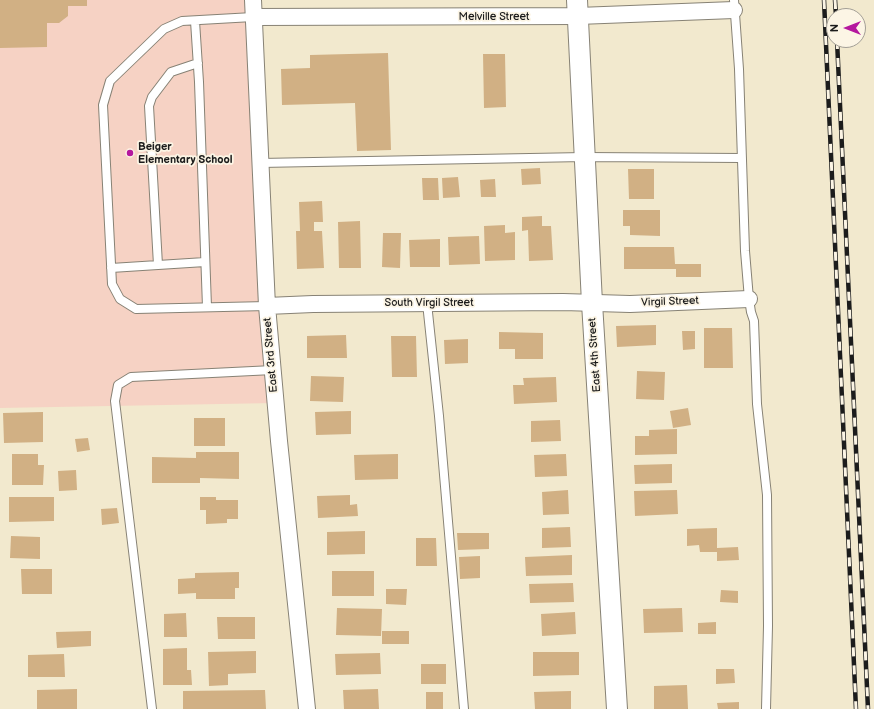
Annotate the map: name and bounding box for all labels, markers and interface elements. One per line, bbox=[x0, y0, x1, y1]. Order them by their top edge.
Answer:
north arrow bbox=[826, 8, 866, 48]
street label: Melville Street bbox=[459, 10, 529, 24]
text: N bbox=[828, 24, 841, 32]
place label: Beiger Elementary School bbox=[138, 140, 233, 166]
marker: Beiger Elementary School bbox=[125, 148, 135, 158]
street label: Virgil Street bbox=[641, 294, 699, 310]
street label: South Virgil Street bbox=[384, 296, 474, 310]
street label: East 3rd Street bbox=[261, 317, 281, 393]
street label: East 4th Street bbox=[586, 317, 604, 393]

